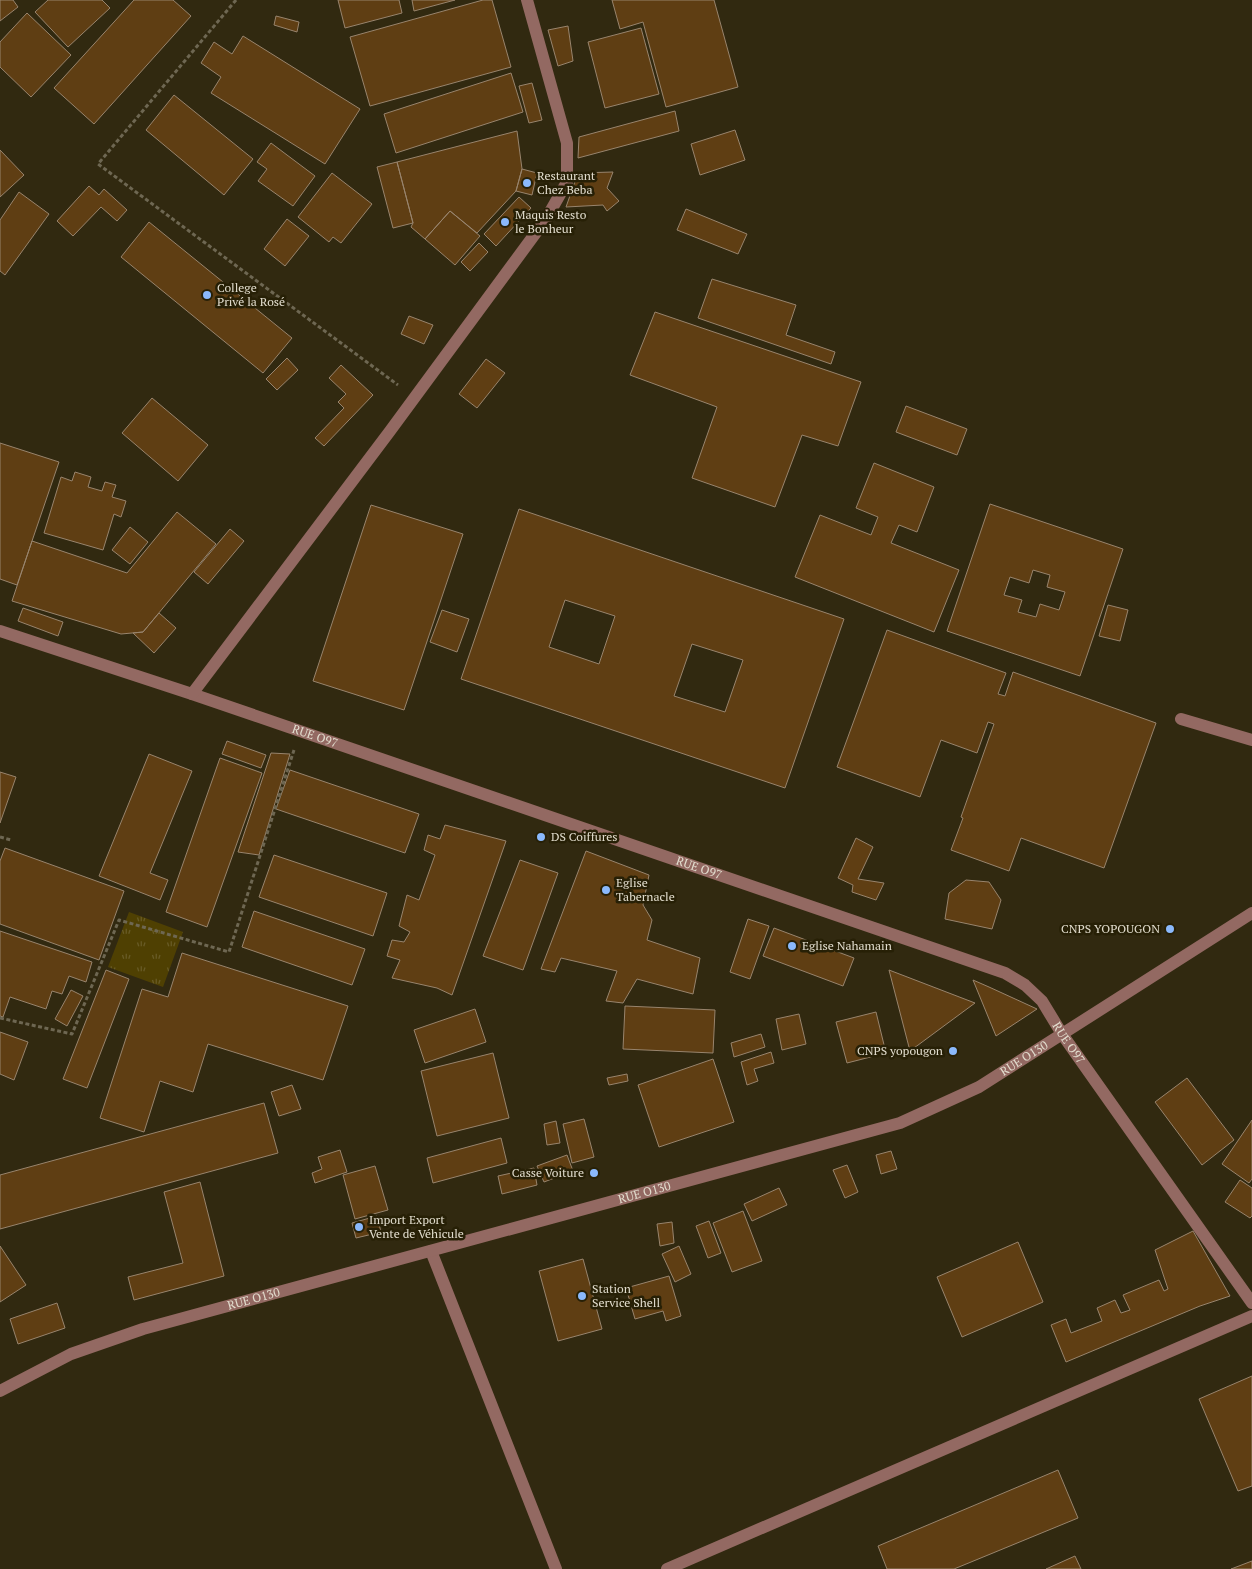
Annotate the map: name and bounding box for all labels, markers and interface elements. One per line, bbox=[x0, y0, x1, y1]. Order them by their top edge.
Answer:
place label: Restaurant Chez Beba bbox=[537, 168, 596, 197]
marker: Restaurant Chez Beba bbox=[521, 177, 533, 189]
place label: Maquis Resto le Bonheur bbox=[515, 207, 587, 236]
marker: Maquis Resto le Bonheur bbox=[499, 216, 511, 228]
place label: College Privé la Rosé bbox=[217, 280, 285, 309]
marker: College Privé la Rosé bbox=[201, 289, 213, 301]
street label: RUE O97 bbox=[290, 721, 340, 750]
place label: DS Coiffures bbox=[551, 829, 617, 844]
marker: DS Coiffures bbox=[535, 831, 547, 843]
street label: RUE O97 bbox=[674, 853, 724, 882]
place label: Eglise Tabernacle bbox=[616, 875, 675, 904]
marker: Eglise Tabernacle bbox=[600, 884, 612, 896]
place label: CNPS YOPOUGON bbox=[1061, 921, 1160, 936]
marker: CNPS YOPOUGON bbox=[1164, 923, 1176, 935]
place label: Eglise Nahamain bbox=[802, 938, 892, 953]
marker: Eglise Nahamain bbox=[786, 940, 798, 952]
street label: RUE O97 bbox=[1050, 1019, 1089, 1066]
street label: RUE O130 bbox=[997, 1037, 1050, 1079]
place label: CNPS yopougon bbox=[857, 1043, 943, 1058]
marker: CNPS yopougon bbox=[947, 1045, 959, 1057]
place label: Casse Voiture bbox=[512, 1165, 584, 1180]
marker: Casse Voiture bbox=[588, 1167, 600, 1179]
street label: RUE O130 bbox=[616, 1178, 672, 1206]
place label: Import Export Vente de Véhicule bbox=[369, 1212, 464, 1241]
marker: Import Export Vente de Véhicule bbox=[353, 1221, 365, 1233]
place label: Station Service Shell bbox=[592, 1281, 660, 1310]
street label: RUE O130 bbox=[226, 1284, 281, 1313]
marker: Station Service Shell bbox=[576, 1290, 588, 1302]

